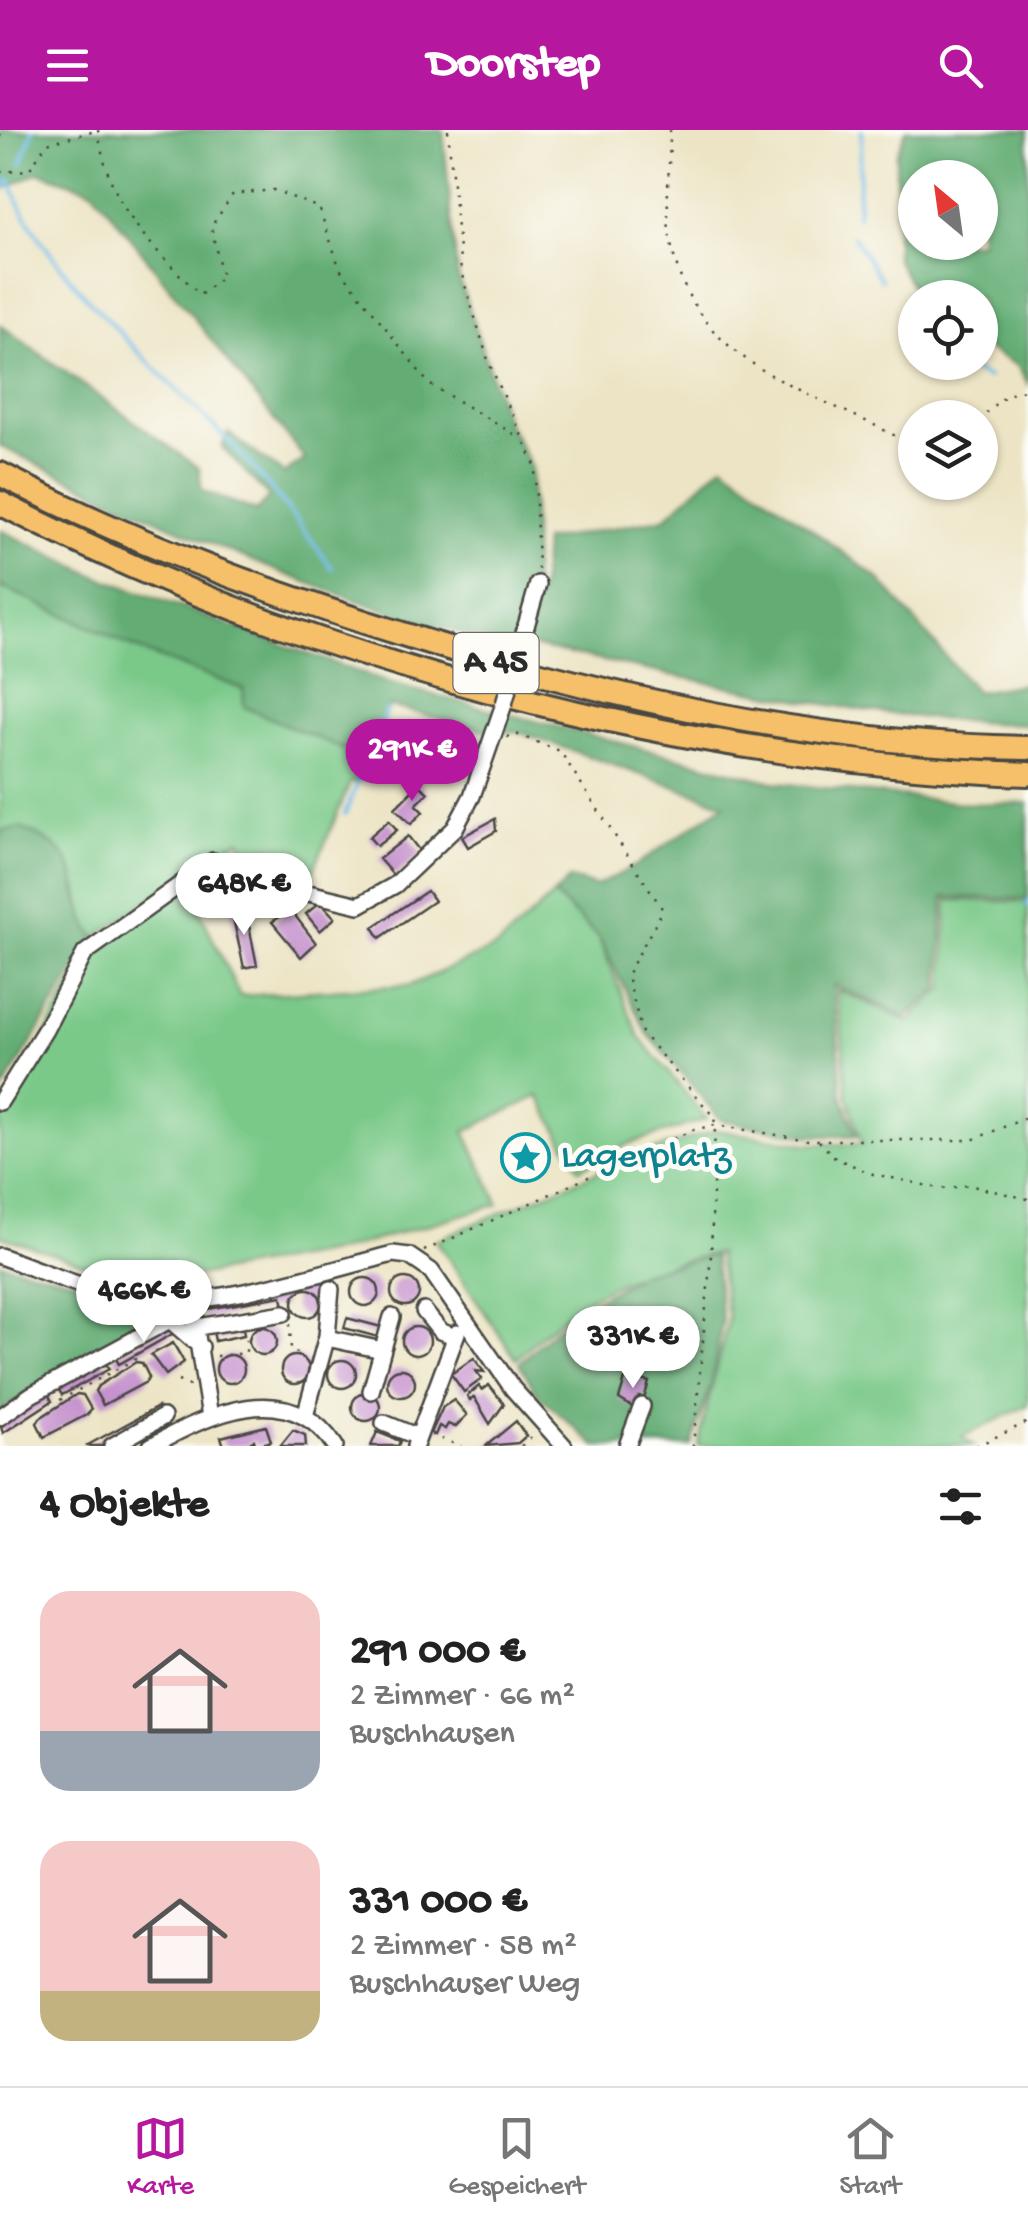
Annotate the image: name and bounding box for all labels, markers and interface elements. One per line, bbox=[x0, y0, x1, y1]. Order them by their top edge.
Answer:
icon: menu bbox=[40, 38, 95, 93]
icon: search bbox=[933, 38, 988, 93]
text: Doorstep bbox=[428, 39, 600, 92]
north arrow bbox=[898, 160, 998, 260]
map controls bbox=[898, 160, 998, 500]
button: locate bbox=[898, 280, 998, 380]
button: layers bbox=[898, 400, 998, 500]
road number: A 45 bbox=[454, 633, 538, 693]
pin: 291K € bbox=[331, 719, 493, 804]
text: 291K € bbox=[368, 732, 456, 770]
pin: 648K € bbox=[163, 853, 325, 938]
text: 648K € bbox=[197, 866, 291, 904]
place icon: Lagerplatz bbox=[500, 1132, 552, 1184]
place label: Lagerplatz bbox=[561, 1136, 732, 1180]
pin: 466K € bbox=[63, 1260, 225, 1345]
text: 466K € bbox=[98, 1273, 190, 1311]
pin: 331K € bbox=[552, 1306, 714, 1391]
text: 331K € bbox=[588, 1319, 678, 1357]
icon: filters bbox=[933, 1479, 988, 1534]
text: 4 Objekte bbox=[40, 1482, 209, 1531]
text: 291 000 € bbox=[350, 1629, 525, 1678]
icon: home bbox=[120, 1631, 240, 1751]
text: 2 Zimmer · 66 m² bbox=[350, 1678, 575, 1716]
text: Buschhausen bbox=[350, 1716, 515, 1754]
text: 331 000 € bbox=[350, 1879, 527, 1928]
icon: home bbox=[120, 1881, 240, 2001]
text: 2 Zimmer · 58 m² bbox=[350, 1928, 577, 1966]
text: Buschhauser Weg bbox=[350, 1966, 580, 2004]
tab: Karte bbox=[127, 2111, 194, 2204]
tab: Gespeichert bbox=[448, 2111, 585, 2204]
tab: Start bbox=[840, 2111, 901, 2204]

